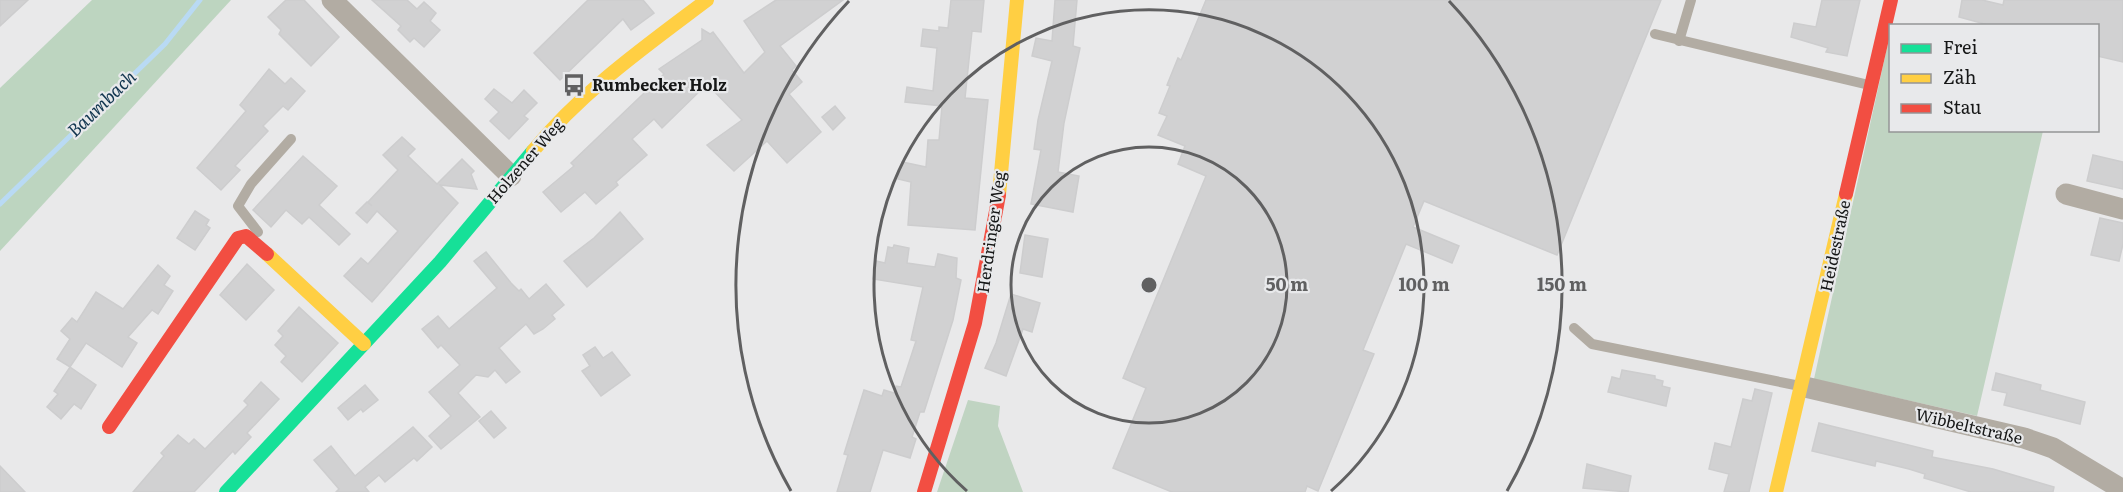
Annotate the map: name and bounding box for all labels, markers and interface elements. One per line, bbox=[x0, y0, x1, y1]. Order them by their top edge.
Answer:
legend bbox=[1889, 24, 2099, 132]
text: Frei bbox=[1943, 33, 1977, 60]
water label: Baumbach bbox=[60, 63, 142, 143]
text: Zäh bbox=[1943, 63, 1977, 90]
bus stop icon: Rumbecker Holz bbox=[561, 72, 587, 98]
place label: Rumbecker Holz bbox=[592, 72, 727, 96]
text: Stau bbox=[1943, 93, 1981, 120]
street label: Holzener Weg bbox=[480, 112, 568, 208]
street label: Herdringer Weg bbox=[970, 169, 1010, 294]
street label: Heidestraße bbox=[1813, 198, 1855, 294]
text: 50 m bbox=[1266, 270, 1308, 297]
text: 100 m bbox=[1398, 270, 1450, 297]
text: 150 m bbox=[1537, 270, 1587, 297]
centre of rings bbox=[1139, 275, 1159, 295]
street label: Wibbeltstraße bbox=[1913, 401, 2025, 449]

